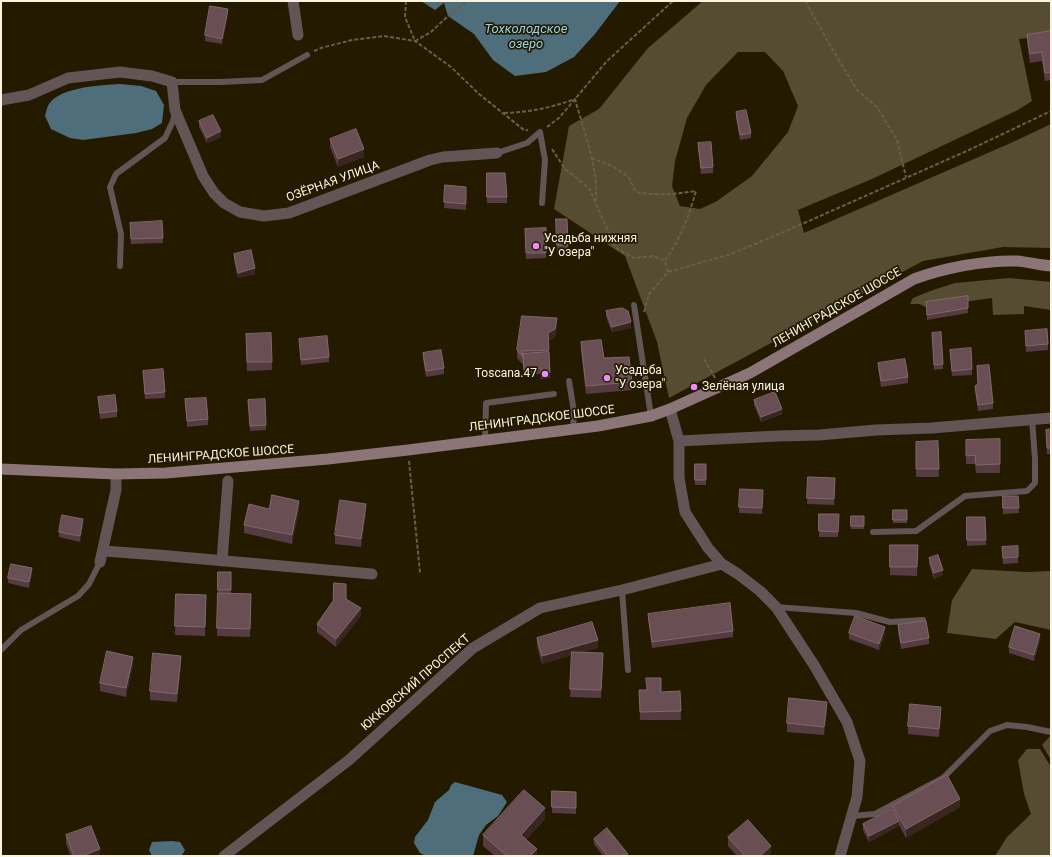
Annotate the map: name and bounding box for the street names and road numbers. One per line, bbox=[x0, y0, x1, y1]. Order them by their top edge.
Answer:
street label: ОЗЁРНАЯ УЛИЦА bbox=[285, 158, 381, 206]
street label: ЛЕНИНГРАДСКОЕ ШОССЕ bbox=[770, 265, 904, 351]
street label: ЛЕНИНГРАДСКОЕ ШОССЕ bbox=[468, 403, 616, 435]
street label: ЛЕНИНГРАДСКОЕ ШОССЕ bbox=[147, 443, 295, 467]
street label: ЮККОВСКИЙ ПРОСПЕКТ bbox=[359, 632, 473, 734]

